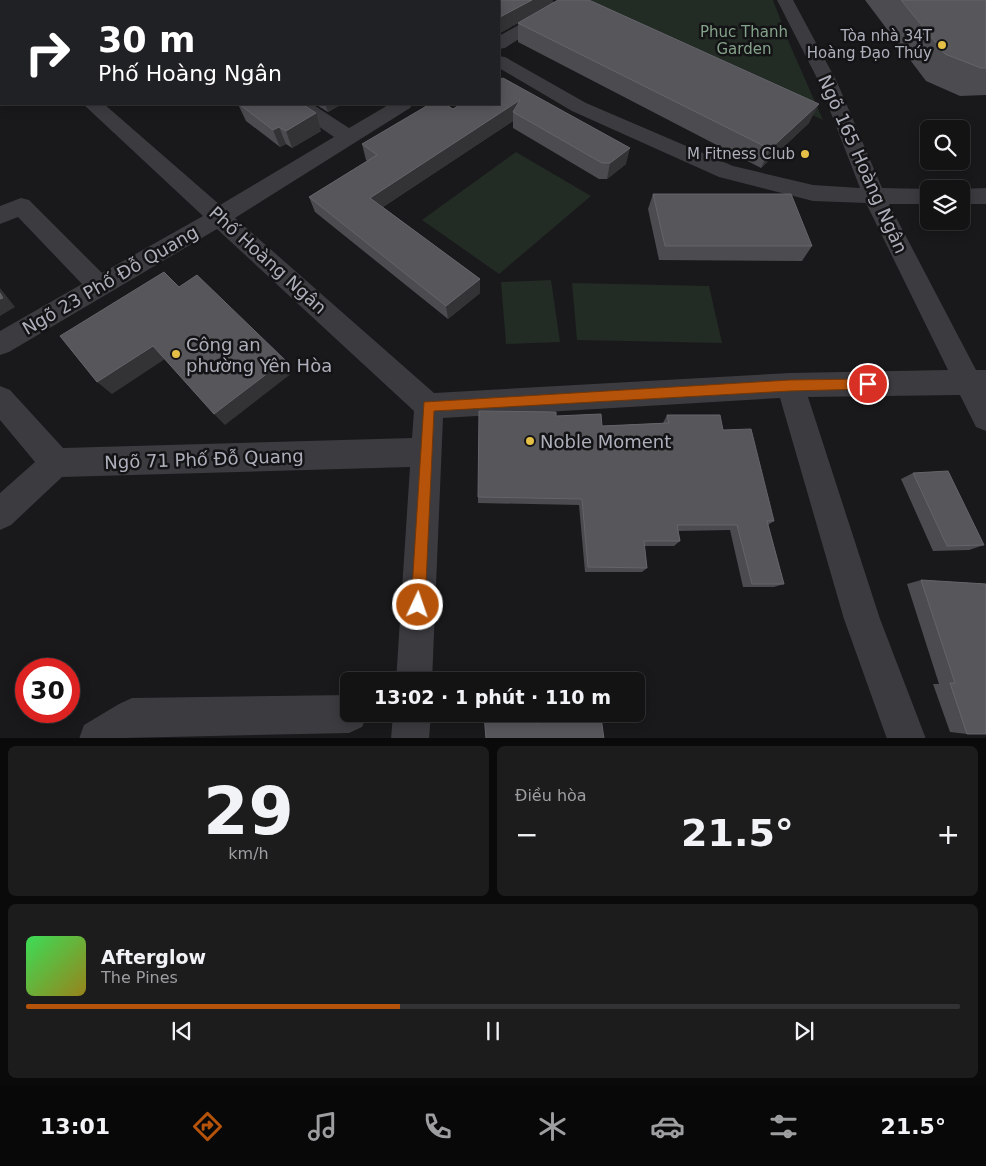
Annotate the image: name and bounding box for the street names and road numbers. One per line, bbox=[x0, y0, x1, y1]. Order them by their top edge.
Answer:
street label: Ngõ 165 Hoàng Ngân bbox=[814, 71, 912, 257]
street label: Phố Hoàng Ngân bbox=[205, 202, 331, 318]
street label: Ngõ 23 Phố Đỗ Quang bbox=[18, 221, 202, 339]
street label: Ngõ 71 Phố Đỗ Quang bbox=[104, 445, 304, 473]

